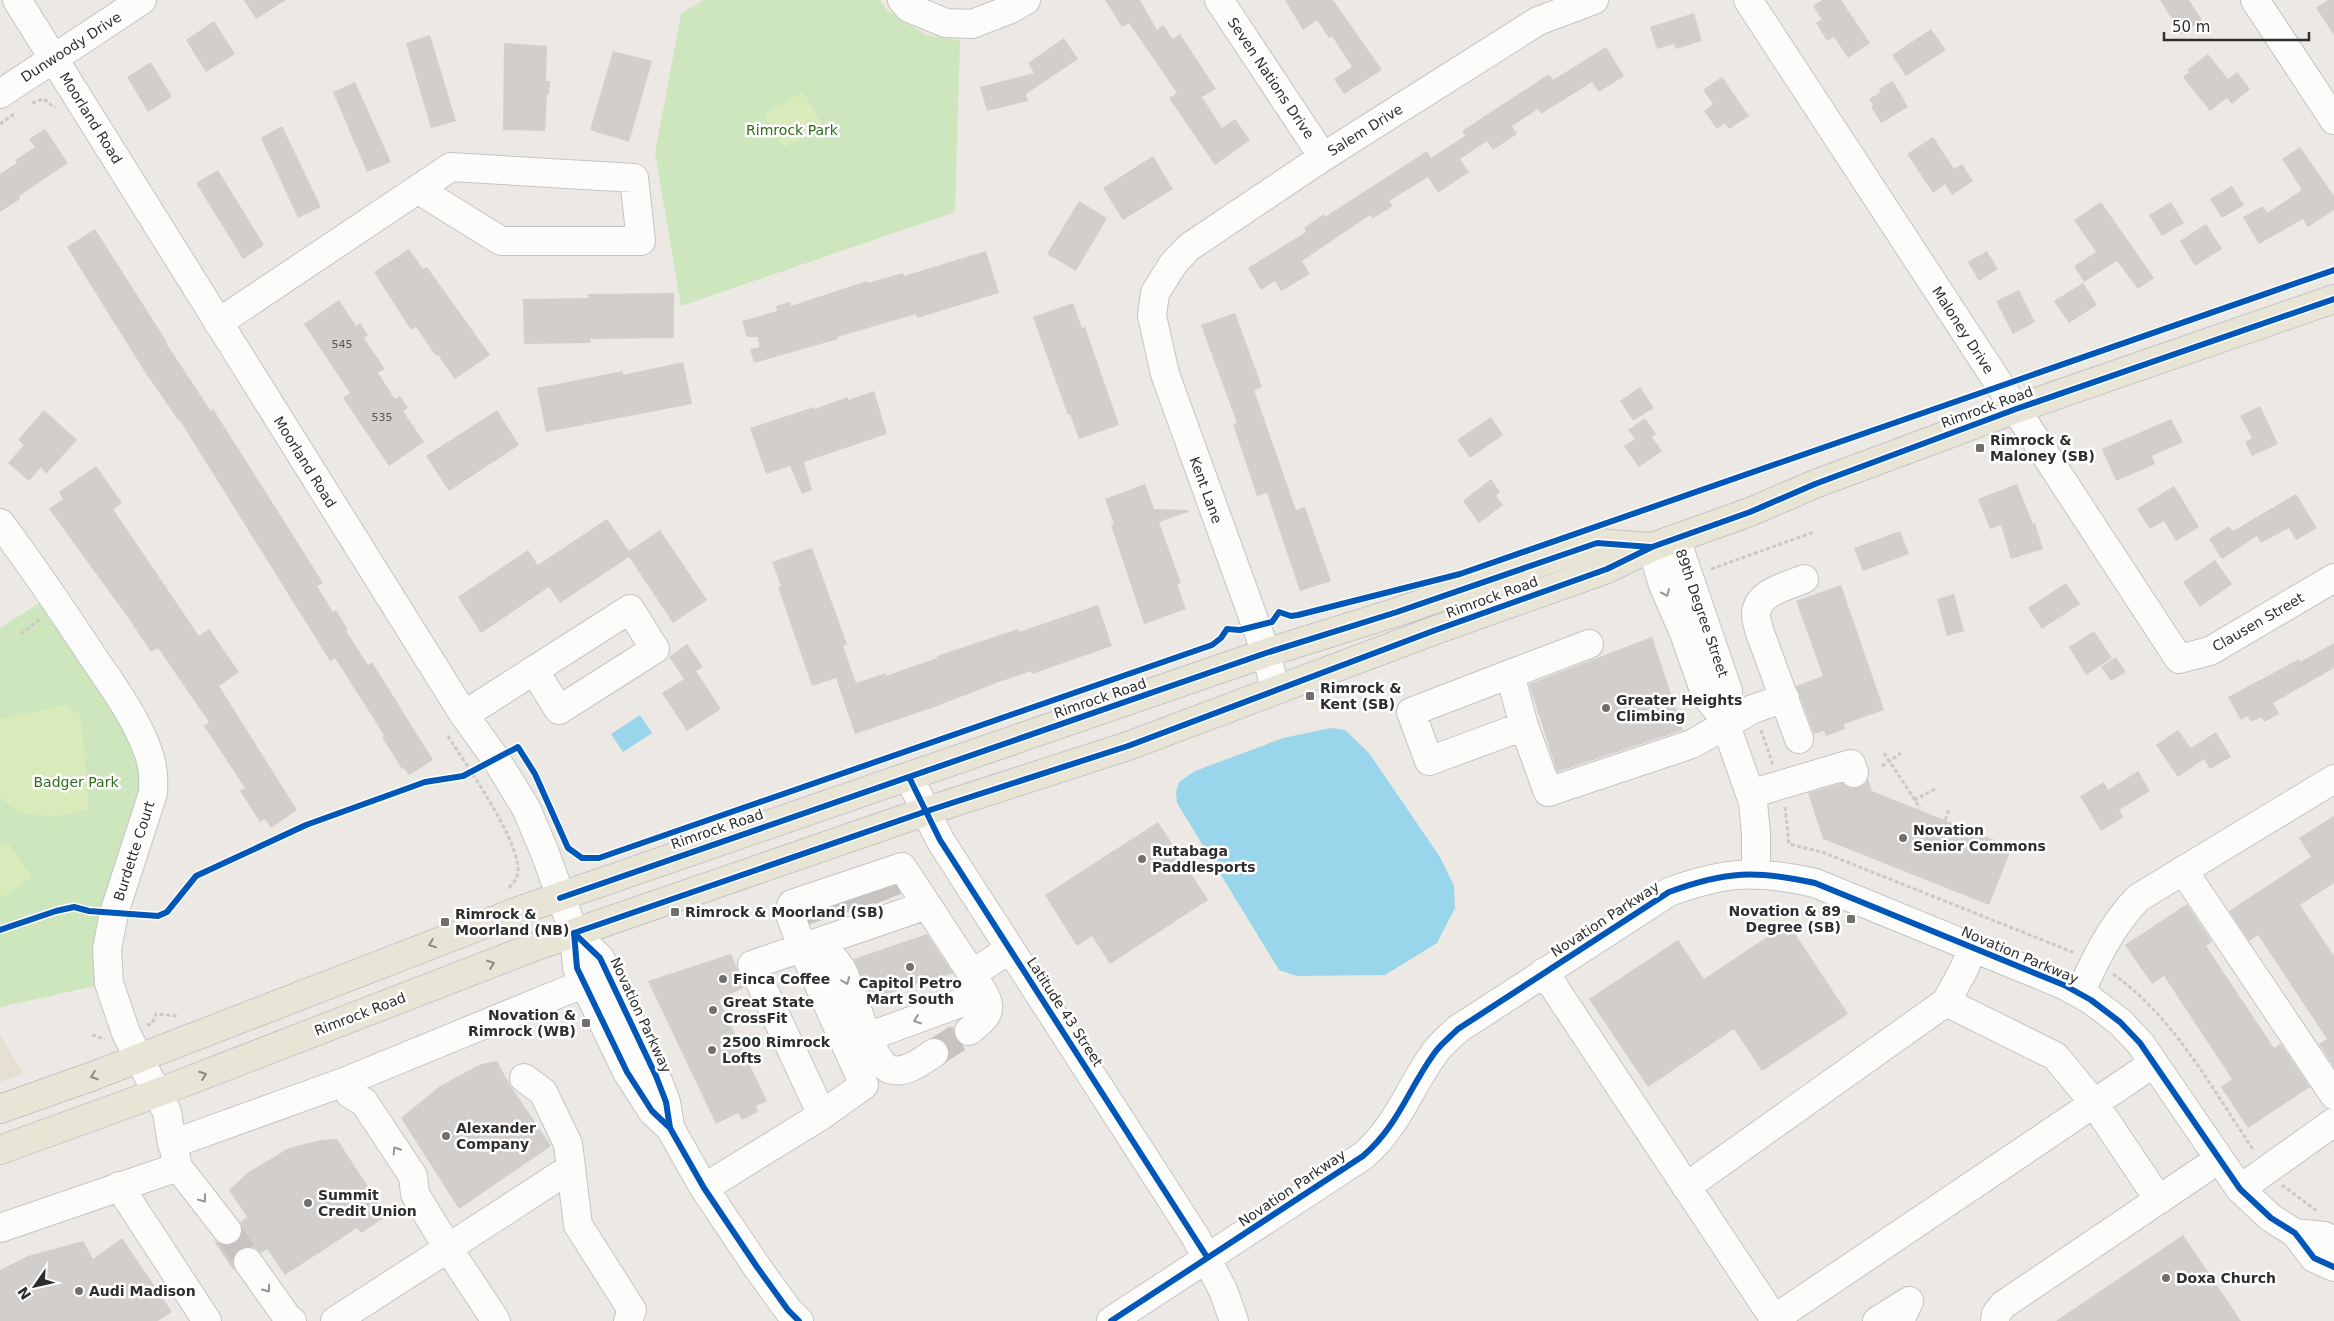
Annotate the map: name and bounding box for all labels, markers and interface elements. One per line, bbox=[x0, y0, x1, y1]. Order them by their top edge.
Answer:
street label: Dunwoody Drive bbox=[18, 9, 124, 85]
scale bar bbox=[2164, 10, 2309, 42]
street label: Seven Nations Drive bbox=[1224, 14, 1318, 142]
text: 50 m bbox=[2172, 18, 2210, 36]
street label: Moorland Road bbox=[56, 69, 126, 167]
street label: Salem Drive bbox=[1325, 101, 1405, 159]
park label: Rimrock Park bbox=[746, 122, 839, 138]
street label: Maloney Drive bbox=[1929, 283, 1997, 377]
house number: 545 bbox=[332, 338, 353, 351]
street label: Rimrock Road bbox=[1939, 383, 2035, 431]
house number: 535 bbox=[372, 411, 393, 424]
street label: Moorland Road bbox=[270, 413, 340, 511]
place label: Rimrock & Maloney (SB) bbox=[1990, 432, 2095, 464]
marker: Rimrock & Maloney (SB) bbox=[1974, 442, 1986, 454]
street label: Kent Lane bbox=[1187, 454, 1225, 526]
street label: 89th Degree Street bbox=[1673, 547, 1732, 680]
street label: Rimrock Road bbox=[1444, 573, 1540, 621]
one-way arrow bbox=[1660, 588, 1671, 597]
street label: Clausen Street bbox=[2209, 589, 2307, 655]
street label: Rimrock Road bbox=[1052, 675, 1148, 721]
place label: Rimrock & Kent (SB) bbox=[1320, 680, 1401, 712]
marker: Rimrock & Kent (SB) bbox=[1304, 690, 1316, 702]
place label: Greater Heights Climbing bbox=[1616, 692, 1742, 724]
marker: Greater Heights Climbing bbox=[1600, 702, 1612, 714]
park label: Badger Park bbox=[33, 774, 119, 790]
street label: Burdette Court bbox=[110, 799, 158, 903]
street label: Rimrock Road bbox=[669, 806, 765, 852]
place label: Novation Senior Commons bbox=[1913, 822, 2046, 854]
marker: Novation Senior Commons bbox=[1897, 832, 1909, 844]
place label: Rutabaga Paddlesports bbox=[1152, 843, 1256, 875]
marker: Rutabaga Paddlesports bbox=[1136, 853, 1148, 865]
street label: Novation Parkway bbox=[1548, 878, 1662, 960]
place label: Novation & 89 Degree (SB) bbox=[1729, 903, 1841, 935]
place label: Rimrock & Moorland (SB) bbox=[685, 904, 884, 920]
place label: Rimrock & Moorland (NB) bbox=[455, 906, 569, 938]
marker: Rimrock & Moorland (SB) bbox=[669, 906, 681, 918]
marker: Novation & 89 Degree (SB) bbox=[1845, 913, 1857, 925]
marker: Rimrock & Moorland (NB) bbox=[439, 916, 451, 928]
street label: Novation Parkway bbox=[1959, 923, 2081, 987]
one-way arrow bbox=[428, 938, 437, 948]
street label: Latitude 43 Street bbox=[1024, 954, 1107, 1070]
street label: Novation Parkway bbox=[607, 955, 675, 1075]
one-way arrow bbox=[486, 960, 495, 970]
marker: Capitol Petro Mart South bbox=[904, 961, 916, 973]
place label: Finca Coffee bbox=[733, 971, 830, 987]
marker: Finca Coffee bbox=[717, 973, 729, 985]
place label: Capitol Petro Mart South bbox=[858, 975, 962, 1007]
one-way arrow bbox=[841, 977, 851, 985]
street label: Rimrock Road bbox=[312, 989, 408, 1039]
place label: Great State CrossFit bbox=[723, 994, 814, 1026]
marker: Great State CrossFit bbox=[707, 1004, 719, 1016]
place label: Novation & Rimrock (WB) bbox=[468, 1007, 576, 1039]
one-way arrow bbox=[914, 1014, 922, 1024]
marker: Novation & Rimrock (WB) bbox=[580, 1017, 592, 1029]
place label: 2500 Rimrock Lofts bbox=[722, 1034, 831, 1066]
marker: 2500 Rimrock Lofts bbox=[706, 1044, 718, 1056]
one-way arrow bbox=[90, 1070, 99, 1080]
one-way arrow bbox=[198, 1071, 206, 1081]
place label: Alexander Company bbox=[456, 1120, 536, 1152]
marker: Alexander Company bbox=[440, 1130, 452, 1142]
street label: Novation Parkway bbox=[1235, 1146, 1349, 1230]
one-way arrow bbox=[393, 1147, 402, 1156]
place label: Summit Credit Union bbox=[318, 1187, 417, 1219]
one-way arrow bbox=[197, 1193, 206, 1203]
marker: Summit Credit Union bbox=[302, 1197, 314, 1209]
north arrow bbox=[10, 1261, 60, 1311]
place label: Doxa Church bbox=[2176, 1270, 2276, 1286]
marker: Doxa Church bbox=[2160, 1272, 2172, 1284]
place label: Audi Madison bbox=[89, 1283, 196, 1299]
one-way arrow bbox=[261, 1283, 270, 1293]
text: N bbox=[14, 1284, 34, 1303]
marker: Audi Madison bbox=[73, 1285, 85, 1297]

